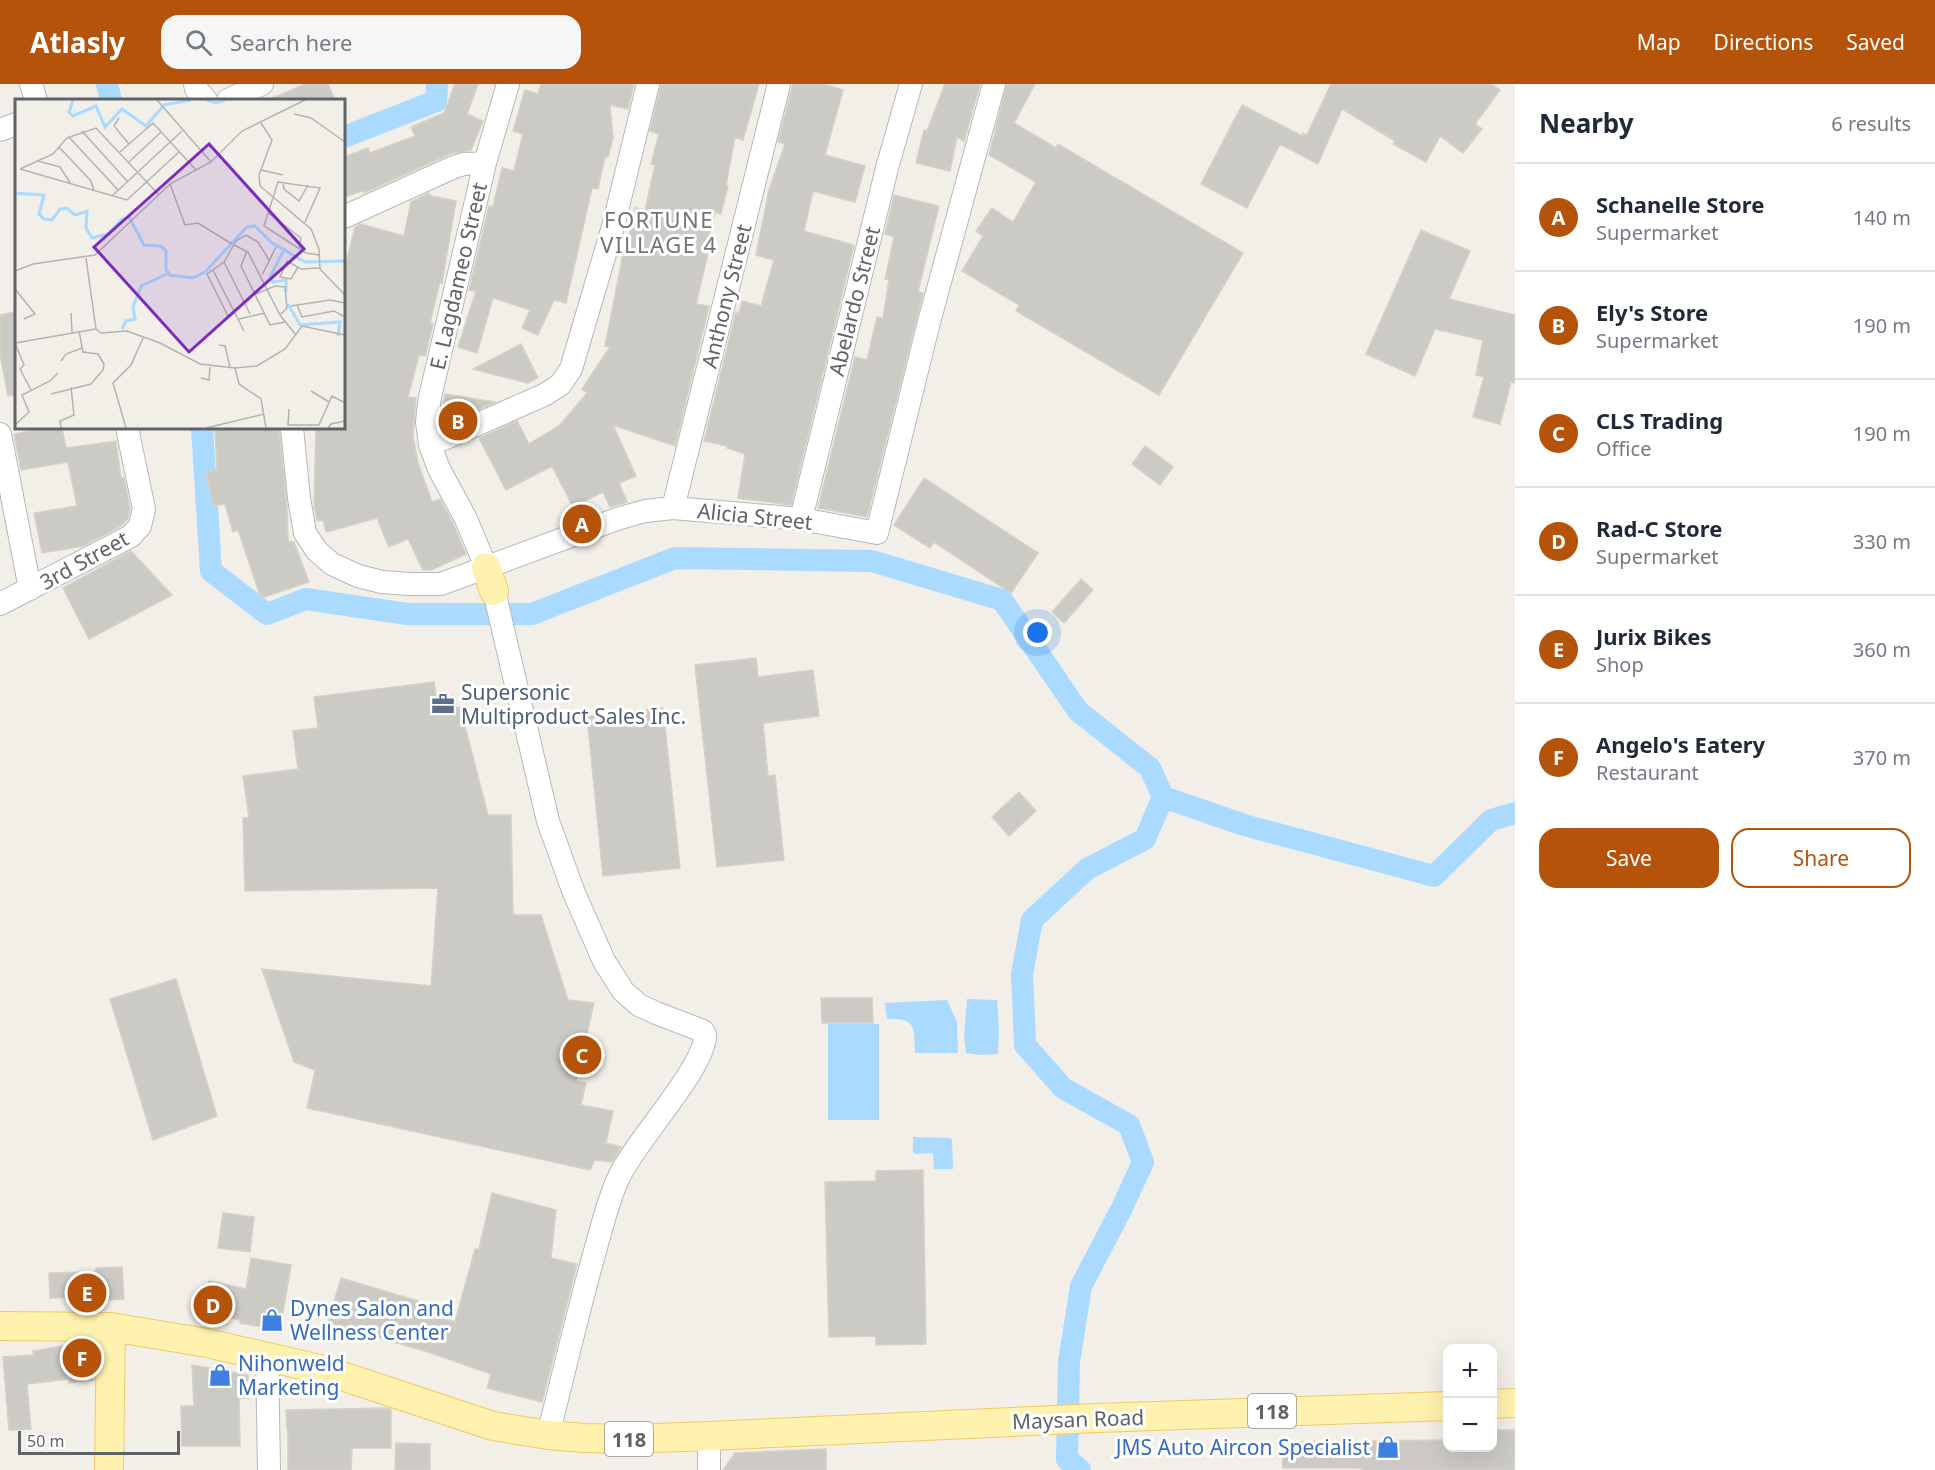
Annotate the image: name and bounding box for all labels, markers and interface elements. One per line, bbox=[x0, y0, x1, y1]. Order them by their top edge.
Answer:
search box bbox=[161, 15, 581, 69]
text: Atlasly bbox=[30, 23, 125, 61]
icon: search bbox=[182, 26, 215, 59]
text: Search here bbox=[230, 27, 352, 57]
text: Map bbox=[1637, 28, 1681, 56]
text: Directions bbox=[1714, 28, 1813, 56]
text: Saved bbox=[1846, 28, 1905, 56]
inset map bbox=[15, 99, 345, 429]
text: Nearby bbox=[1539, 105, 1634, 141]
text: 6 results bbox=[1831, 110, 1911, 137]
street label: E. Lagdameo Street bbox=[423, 179, 493, 372]
text: Schanelle Store bbox=[1596, 189, 1764, 219]
district label: FORTUNE VILLAGE 4 bbox=[600, 204, 718, 259]
text: A bbox=[1552, 204, 1565, 231]
text: 140 m bbox=[1853, 204, 1911, 231]
text: Supermarket bbox=[1596, 219, 1719, 246]
street label: Anthony Street bbox=[695, 221, 758, 371]
street label: Abelardo Street bbox=[822, 223, 886, 379]
text: Ely's Store bbox=[1596, 297, 1708, 327]
text: B bbox=[1552, 312, 1565, 339]
text: 190 m bbox=[1853, 312, 1911, 339]
text: Supermarket bbox=[1596, 327, 1719, 354]
pin: B bbox=[438, 398, 478, 444]
text: CLS Trading bbox=[1596, 405, 1723, 435]
text: C bbox=[1552, 420, 1565, 447]
text: 190 m bbox=[1853, 420, 1911, 447]
text: Office bbox=[1596, 435, 1651, 462]
street label: Alicia Street bbox=[696, 496, 814, 536]
pin: A bbox=[562, 502, 602, 546]
text: Rad-C Store bbox=[1596, 513, 1722, 543]
street label: 3rd Street bbox=[35, 524, 134, 596]
text: D bbox=[1551, 528, 1566, 555]
text: 330 m bbox=[1853, 528, 1911, 555]
text: Supermarket bbox=[1596, 543, 1719, 570]
your location bbox=[1023, 618, 1052, 647]
text: Jurix Bikes bbox=[1596, 621, 1711, 651]
text: E bbox=[1553, 636, 1564, 663]
text: 360 m bbox=[1853, 636, 1911, 663]
text: Shop bbox=[1596, 651, 1644, 678]
place label: Supersonic Multiproduct Sales Inc. bbox=[461, 678, 686, 730]
office icon: Supersonic Multiproduct Sales Inc. bbox=[430, 691, 456, 717]
text: Angelo's Eatery bbox=[1596, 729, 1765, 759]
text: F bbox=[1553, 744, 1564, 771]
text: 370 m bbox=[1853, 744, 1911, 771]
text: Restaurant bbox=[1596, 759, 1699, 786]
button: Save bbox=[1539, 828, 1719, 888]
button: Share bbox=[1731, 828, 1911, 888]
pin: C bbox=[562, 1032, 602, 1078]
pin: E bbox=[68, 1270, 106, 1316]
pin: D bbox=[194, 1282, 232, 1328]
place label: Dynes Salon and Wellness Center bbox=[290, 1294, 454, 1346]
shop icon: Dynes Salon and Wellness Center bbox=[259, 1307, 285, 1333]
pin: F bbox=[62, 1336, 101, 1380]
map controls bbox=[1443, 1344, 1497, 1452]
button: + bbox=[1443, 1344, 1497, 1398]
place label: Nihonweld Marketing bbox=[238, 1349, 345, 1401]
shop icon: Nihonweld Marketing bbox=[207, 1362, 233, 1388]
road number: 118 bbox=[1248, 1394, 1296, 1428]
button: − bbox=[1443, 1398, 1497, 1452]
street label: Maysan Road bbox=[1011, 1403, 1145, 1435]
road number: 118 bbox=[605, 1422, 653, 1456]
scale bar bbox=[18, 1428, 180, 1456]
text: 50 m bbox=[27, 1430, 64, 1452]
place label: JMS Auto Aircon Specialist bbox=[1114, 1433, 1370, 1461]
shop icon: JMS Auto Aircon Specialist bbox=[1375, 1434, 1401, 1460]

